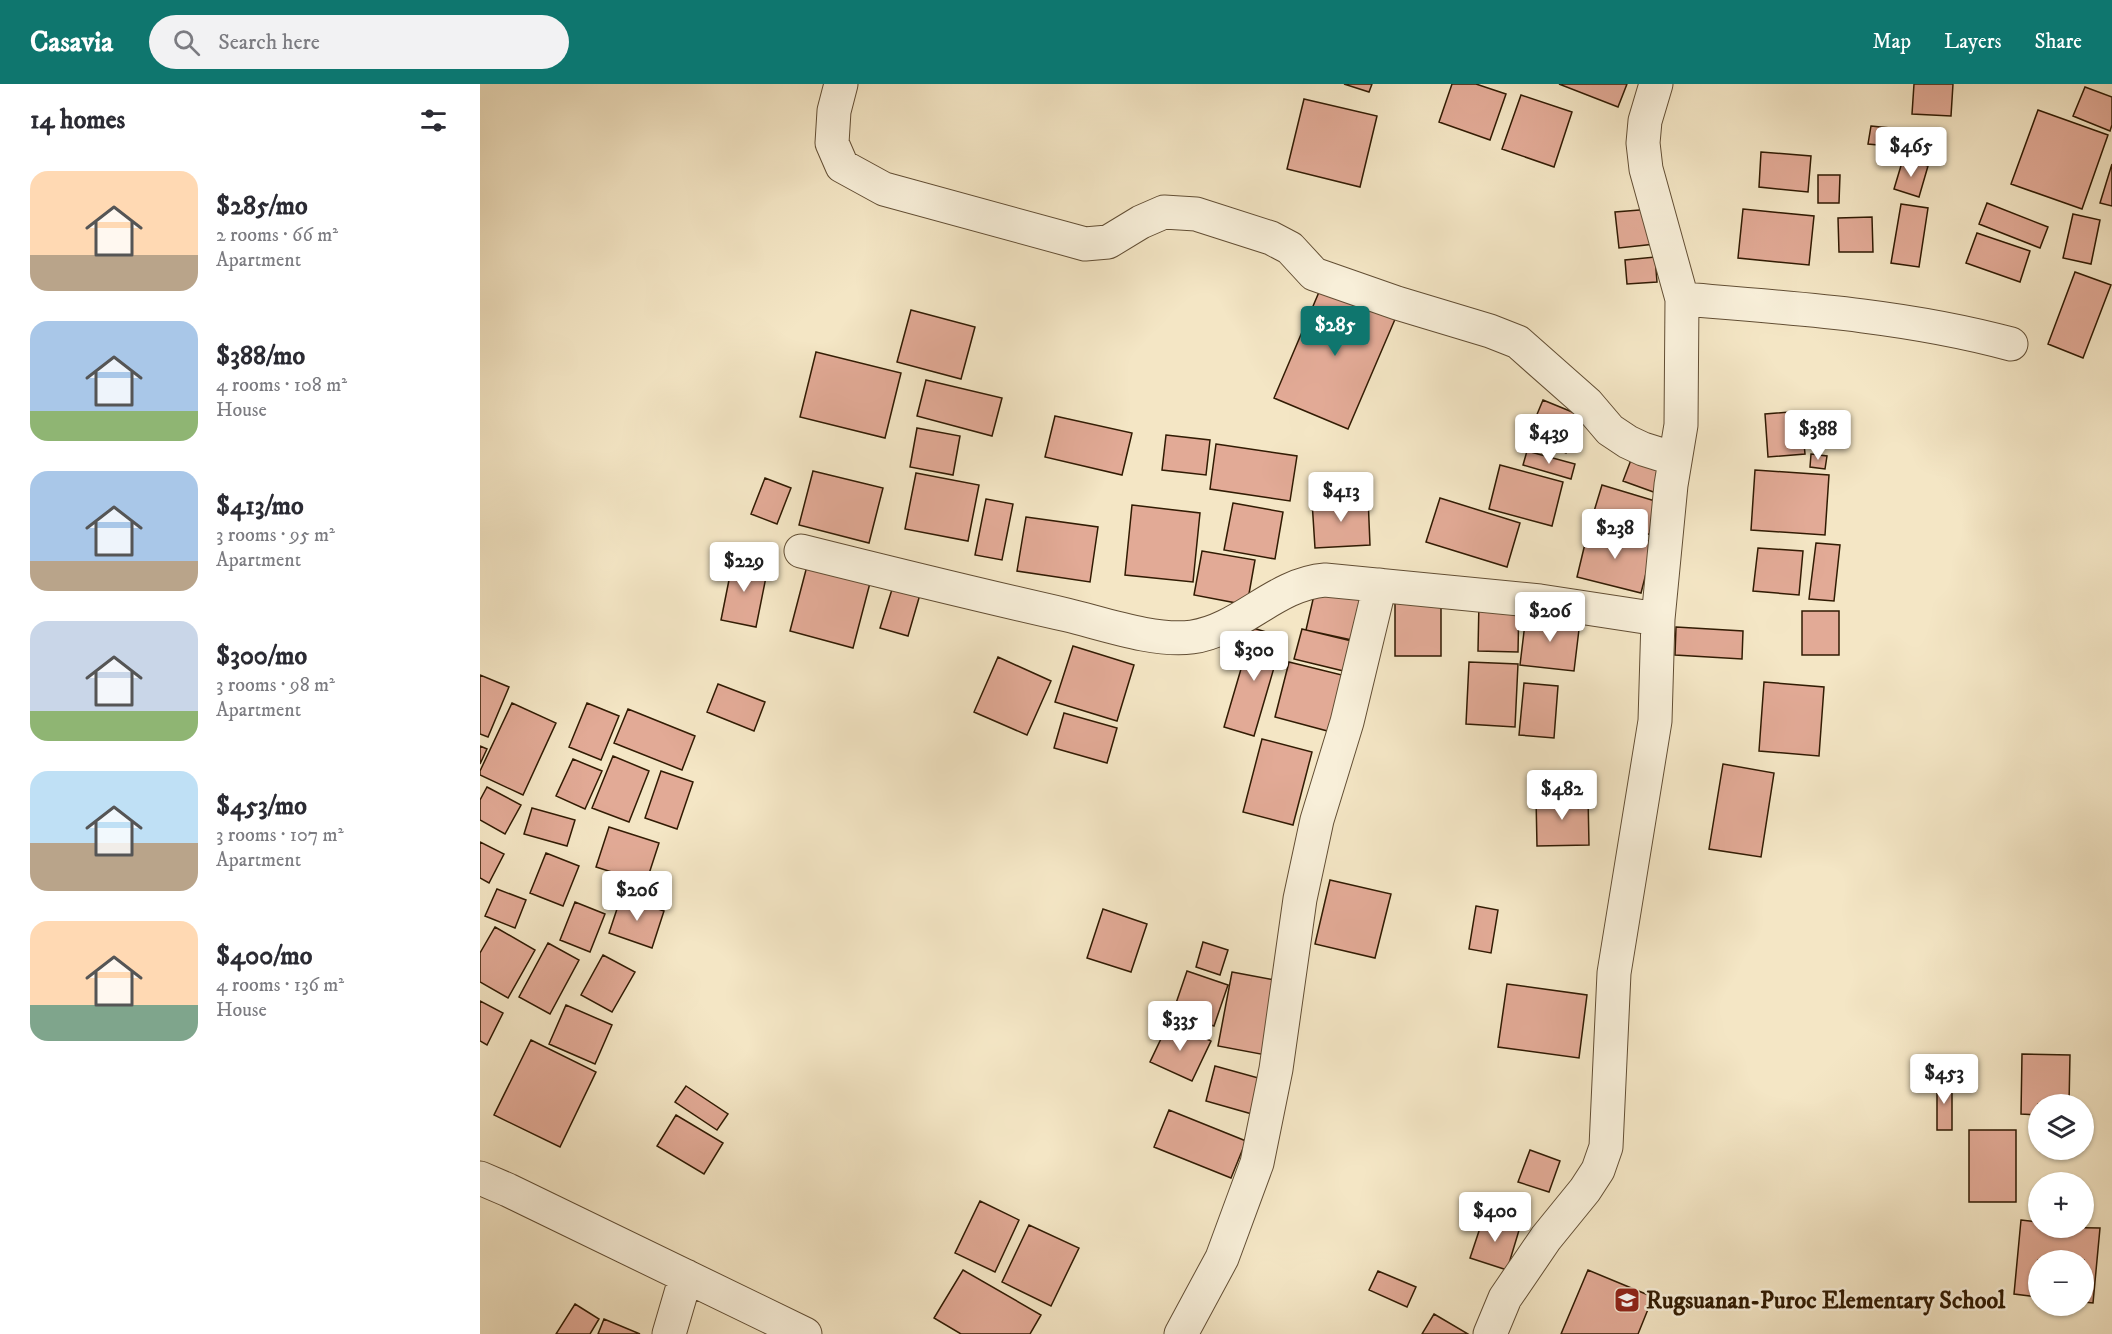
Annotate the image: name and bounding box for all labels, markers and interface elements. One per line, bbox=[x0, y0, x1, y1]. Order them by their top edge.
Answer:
search box bbox=[149, 15, 569, 69]
text: Casavia bbox=[30, 25, 113, 60]
icon: search bbox=[170, 26, 203, 59]
text: Search here bbox=[218, 29, 320, 56]
text: Map bbox=[1872, 29, 1911, 55]
text: Layers bbox=[1944, 29, 2002, 55]
text: Share bbox=[2035, 29, 2082, 55]
text: 14 homes bbox=[30, 104, 125, 137]
icon: filters bbox=[417, 104, 450, 137]
pin: $465 bbox=[1875, 127, 1947, 178]
text: $465 bbox=[1890, 134, 1932, 159]
text: $285/mo bbox=[216, 190, 308, 223]
icon: home bbox=[78, 195, 150, 267]
text: 2 rooms · 66 m² bbox=[216, 223, 338, 248]
text: Apartment bbox=[216, 248, 301, 273]
pin: $285 bbox=[1299, 306, 1371, 357]
text: $285 bbox=[1315, 313, 1355, 338]
text: $388/mo bbox=[216, 340, 305, 373]
icon: home bbox=[78, 345, 150, 417]
text: 4 rooms · 108 m² bbox=[216, 373, 347, 398]
text: House bbox=[216, 398, 267, 423]
pin: $388 bbox=[1782, 410, 1854, 461]
pin: $439 bbox=[1513, 414, 1585, 465]
text: $388 bbox=[1799, 417, 1837, 442]
text: $439 bbox=[1529, 421, 1569, 446]
pin: $413 bbox=[1305, 472, 1377, 523]
text: $413 bbox=[1322, 479, 1360, 504]
text: $413/mo bbox=[216, 490, 304, 523]
icon: home bbox=[78, 495, 150, 567]
pin: $238 bbox=[1579, 509, 1651, 560]
text: $238 bbox=[1596, 516, 1634, 541]
text: 3 rooms · 95 m² bbox=[216, 523, 335, 548]
pin: $229 bbox=[708, 542, 780, 593]
text: Apartment bbox=[216, 548, 301, 573]
text: $229 bbox=[724, 549, 764, 574]
pin: $206 bbox=[1514, 592, 1586, 643]
text: $206 bbox=[1529, 599, 1571, 624]
pin: $300 bbox=[1218, 631, 1290, 682]
text: $300 bbox=[1234, 638, 1274, 663]
text: $300/mo bbox=[216, 640, 307, 673]
icon: home bbox=[78, 645, 150, 717]
text: 3 rooms · 98 m² bbox=[216, 673, 335, 698]
text: Apartment bbox=[216, 698, 301, 723]
pin: $482 bbox=[1526, 770, 1598, 821]
text: $482 bbox=[1541, 777, 1583, 802]
text: $453/mo bbox=[216, 790, 307, 823]
icon: home bbox=[78, 795, 150, 867]
text: 3 rooms · 107 m² bbox=[216, 823, 344, 848]
text: Apartment bbox=[216, 848, 301, 873]
pin: $206 bbox=[601, 871, 673, 922]
text: $206 bbox=[616, 878, 658, 903]
text: $400/mo bbox=[216, 940, 312, 973]
icon: home bbox=[78, 945, 150, 1017]
text: 4 rooms · 136 m² bbox=[216, 973, 344, 998]
text: House bbox=[216, 998, 267, 1023]
pin: $335 bbox=[1144, 1001, 1216, 1052]
text: $335 bbox=[1162, 1008, 1198, 1033]
pin: $453 bbox=[1908, 1054, 1980, 1105]
text: $453 bbox=[1924, 1061, 1964, 1086]
map controls bbox=[2028, 1094, 2094, 1316]
button: layers bbox=[2028, 1094, 2094, 1160]
button: + bbox=[2028, 1172, 2094, 1238]
pin: $400 bbox=[1459, 1192, 1531, 1243]
text: $400 bbox=[1473, 1199, 1517, 1224]
button: − bbox=[2028, 1250, 2094, 1316]
school or university icon: Rugsuanan-Puroc Elementary School bbox=[1612, 1285, 1642, 1315]
place label: Rugsuanan-Puroc Elementary School bbox=[1646, 1286, 2006, 1316]

